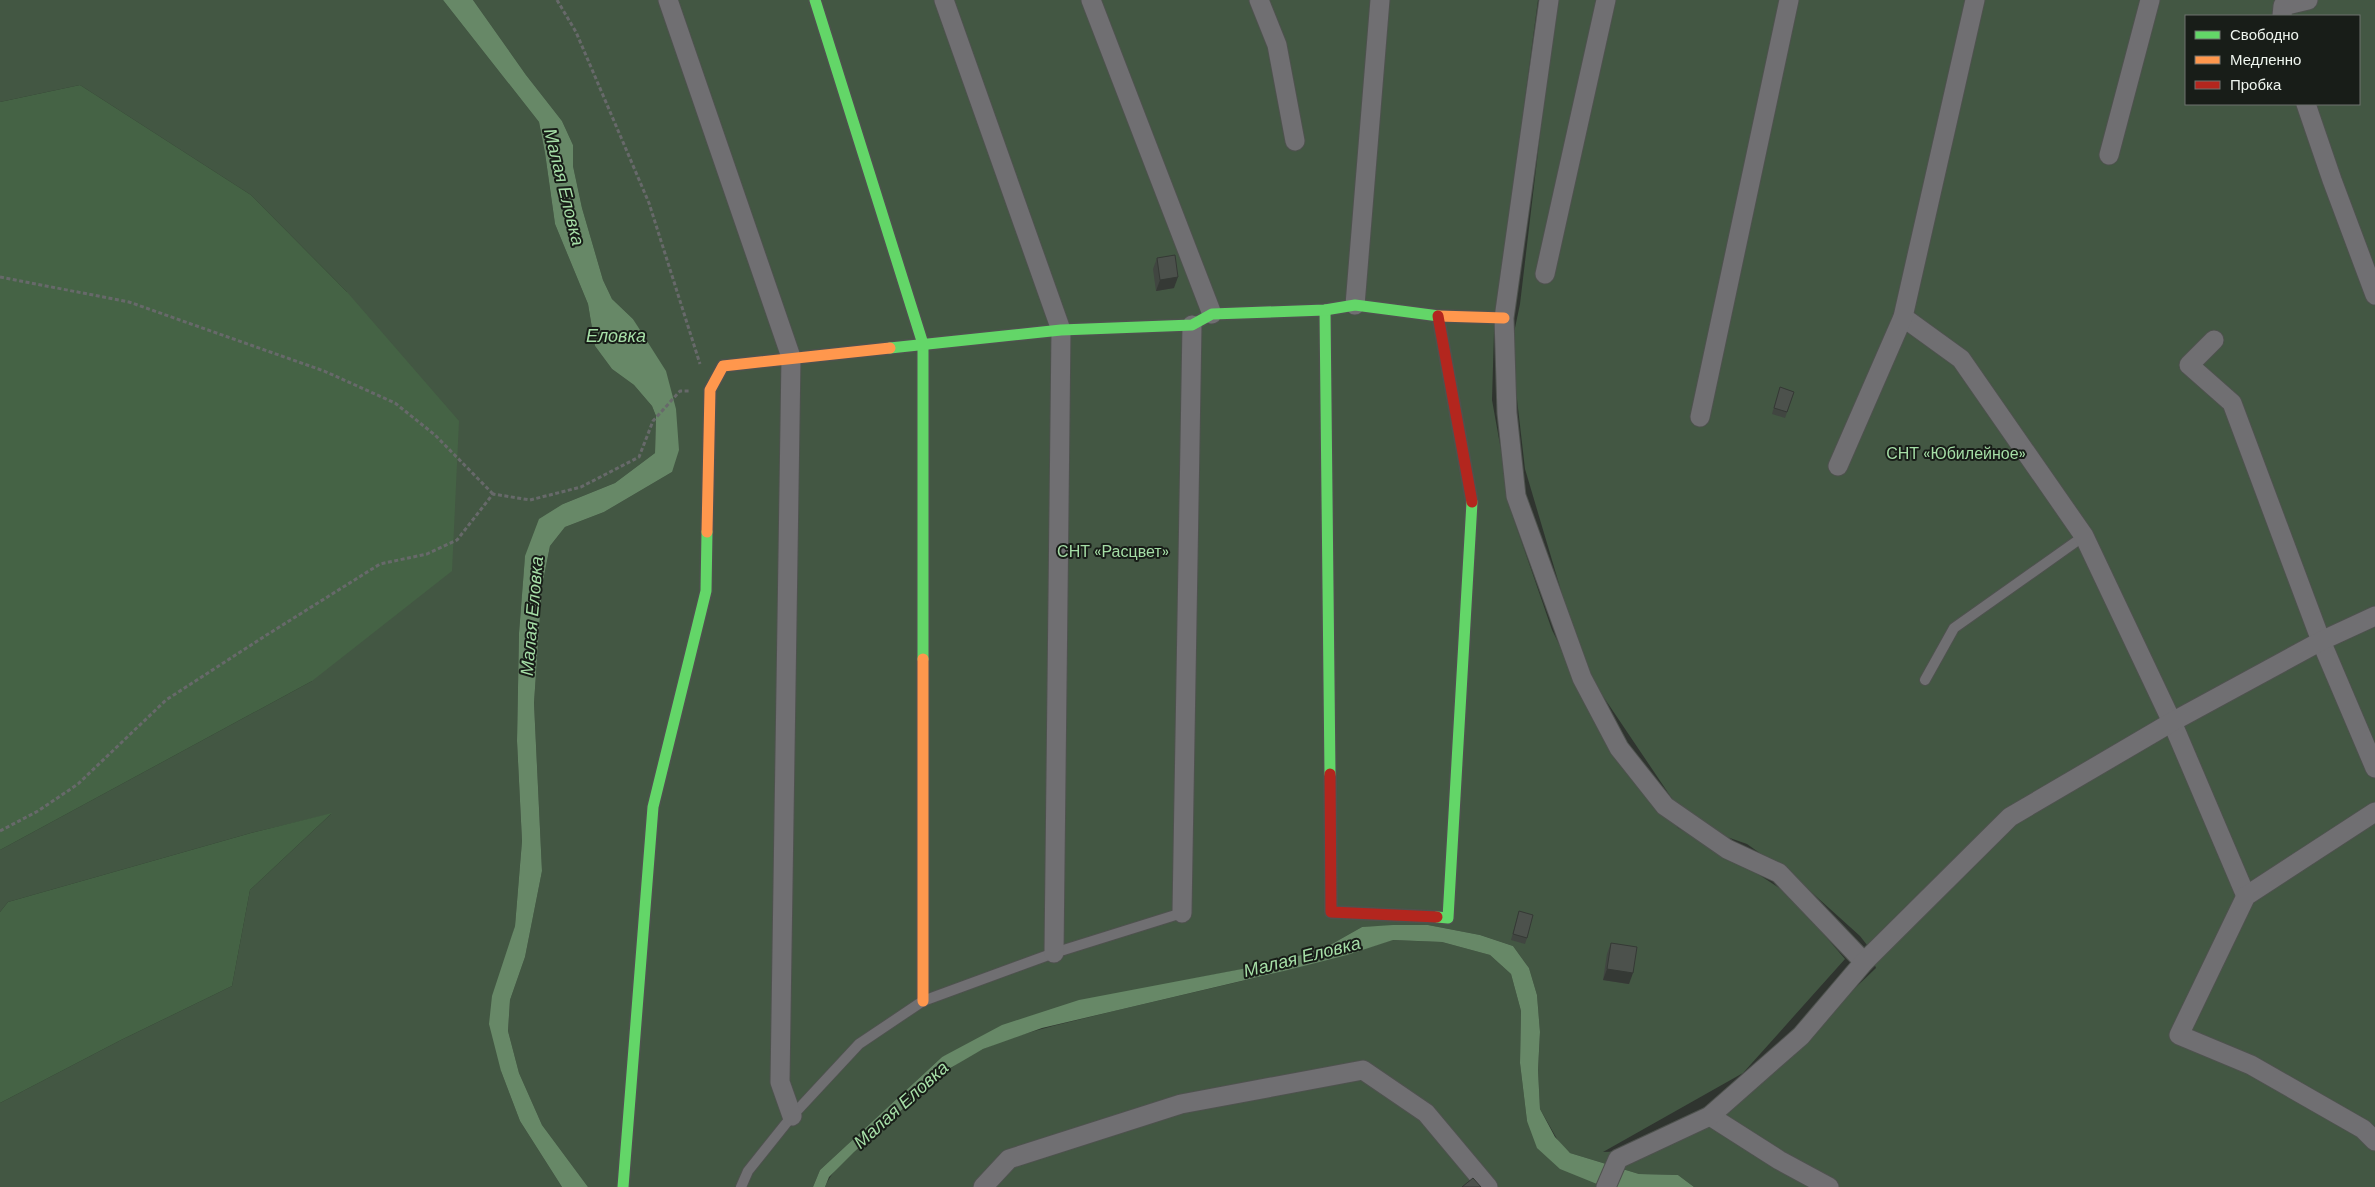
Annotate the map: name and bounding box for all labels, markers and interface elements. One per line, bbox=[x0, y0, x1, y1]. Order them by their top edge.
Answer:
legend bbox=[2185, 15, 2360, 105]
text: Свободно bbox=[2230, 25, 2299, 45]
text: Медленно bbox=[2230, 50, 2301, 70]
text: Пробка bbox=[2230, 75, 2282, 95]
water label: Малая Еловка bbox=[538, 126, 590, 248]
water label: Еловка bbox=[586, 324, 646, 348]
park label: СНТ «Юбилейное» bbox=[1886, 443, 2026, 464]
park label: СНТ «Расцвет» bbox=[1057, 541, 1169, 562]
water label: Малая Еловка bbox=[515, 555, 549, 677]
water label: Малая Еловка bbox=[1241, 931, 1363, 983]
water label: Малая Еловка bbox=[848, 1056, 954, 1154]

